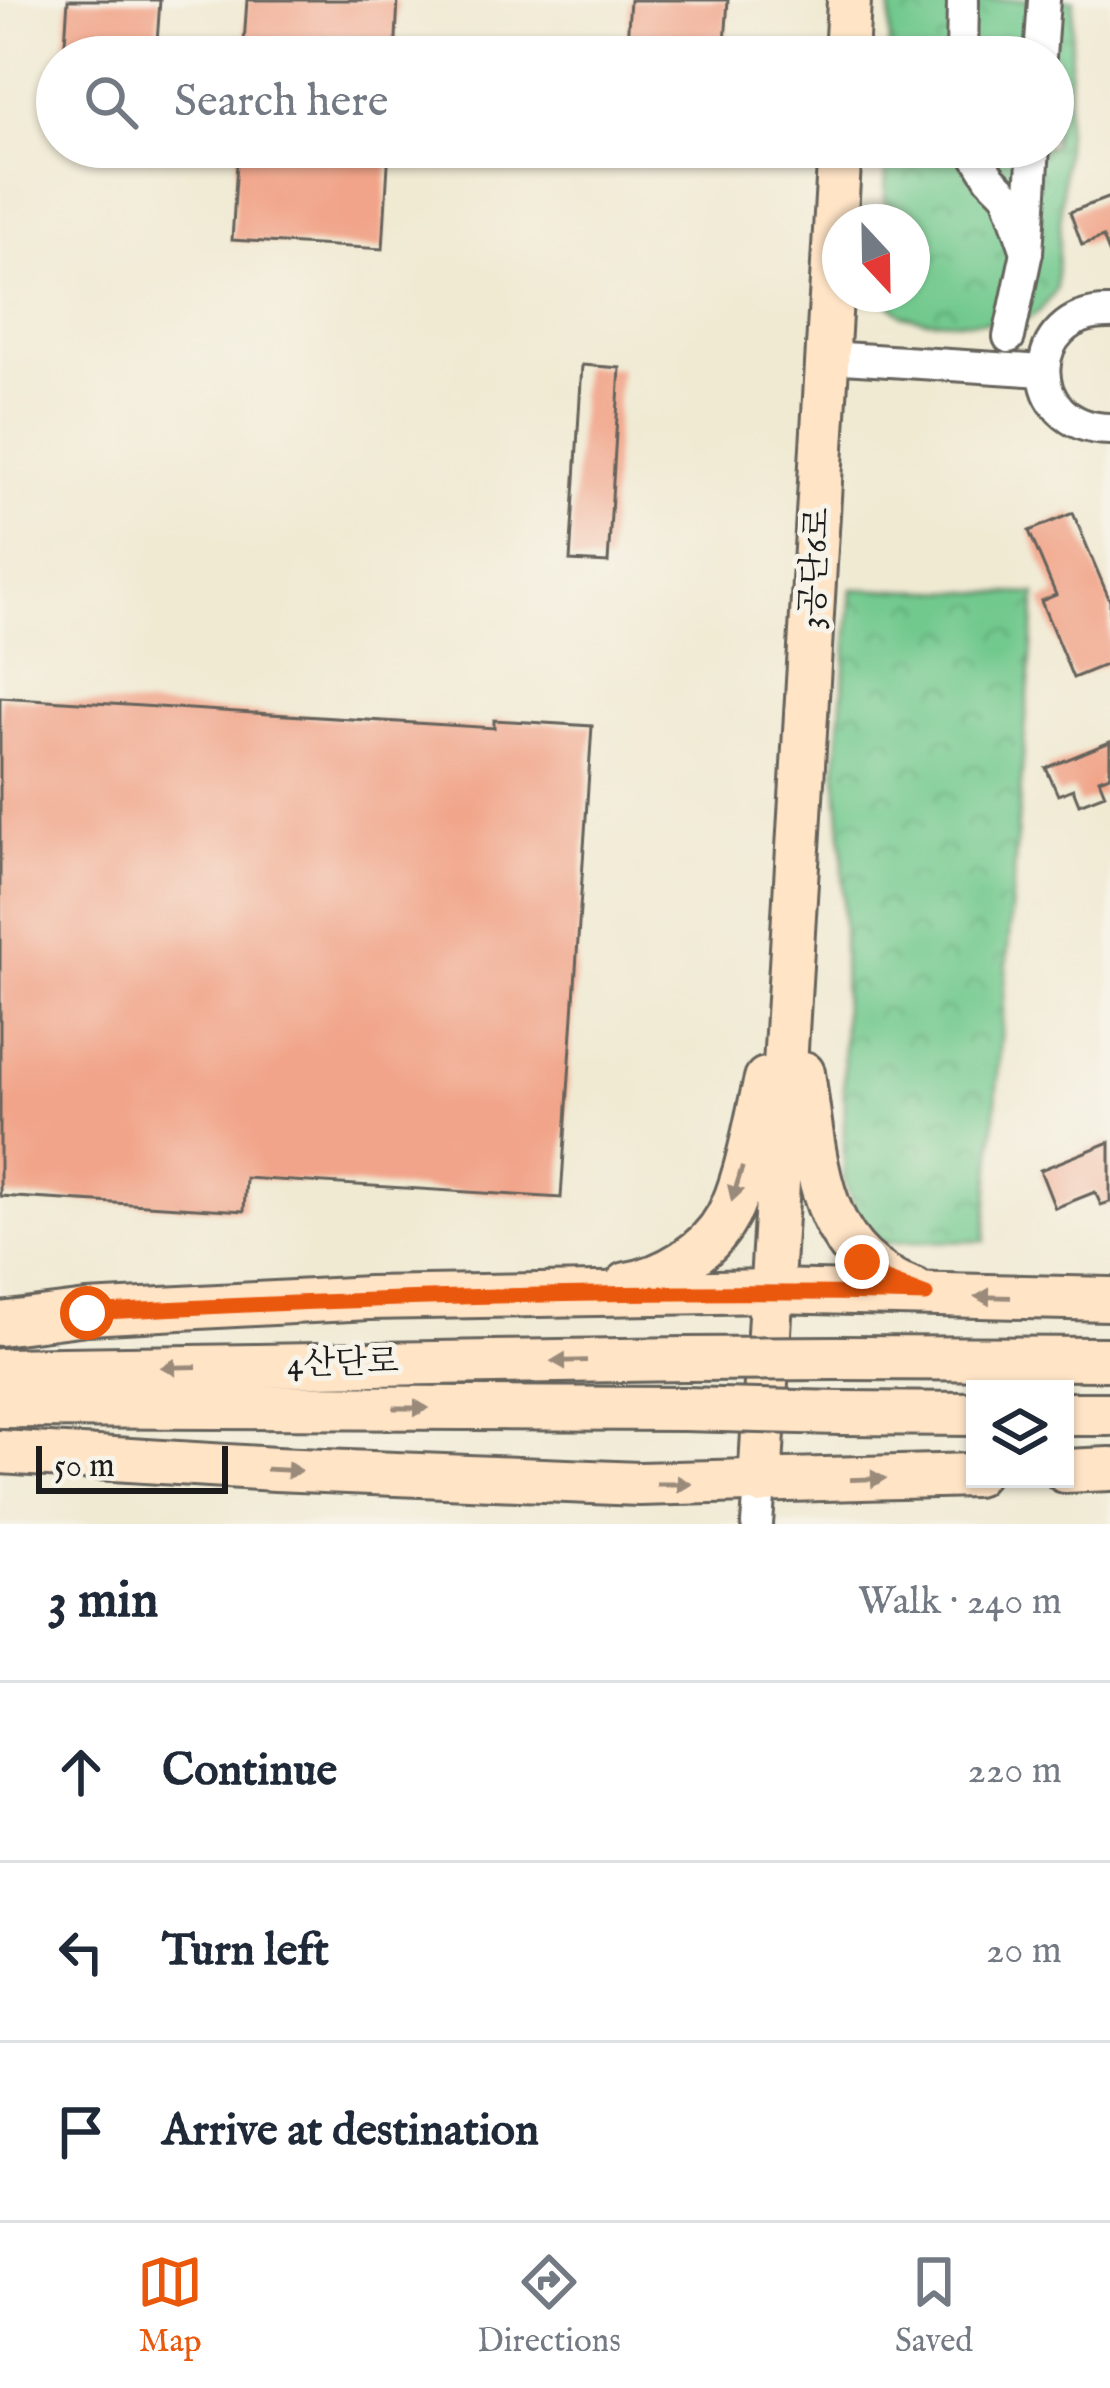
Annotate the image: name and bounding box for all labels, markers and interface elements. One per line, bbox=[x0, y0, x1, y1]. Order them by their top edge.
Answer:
search box bbox=[36, 36, 1074, 168]
icon: search bbox=[78, 69, 144, 135]
text: Search here bbox=[174, 74, 388, 131]
north arrow bbox=[822, 204, 930, 312]
street label: 3공단6로 bbox=[792, 506, 840, 630]
one-way arrow bbox=[727, 1166, 745, 1203]
route end bbox=[835, 1235, 889, 1289]
route start bbox=[60, 1286, 114, 1340]
one-way arrow bbox=[973, 1287, 1011, 1306]
street label: 4산단로 bbox=[287, 1342, 399, 1386]
one-way arrow bbox=[549, 1351, 587, 1370]
one-way arrow bbox=[159, 1357, 197, 1376]
map controls bbox=[966, 1380, 1074, 1488]
button: layers bbox=[966, 1380, 1074, 1488]
one-way arrow bbox=[393, 1398, 431, 1418]
scale bar bbox=[36, 1440, 228, 1493]
text: 50 m bbox=[54, 1446, 115, 1488]
one-way arrow bbox=[266, 1461, 304, 1480]
one-way arrow bbox=[850, 1469, 888, 1488]
one-way arrow bbox=[656, 1474, 694, 1493]
text: 3 min bbox=[48, 1570, 158, 1635]
text: Walk · 240 m bbox=[858, 1578, 1062, 1627]
icon: ahead bbox=[48, 1739, 114, 1805]
text: Continue bbox=[162, 1743, 337, 1800]
text: 220 m bbox=[968, 1747, 1062, 1796]
icon: left bbox=[48, 1919, 114, 1985]
text: Turn left bbox=[162, 1923, 329, 1980]
text: 20 m bbox=[986, 1927, 1062, 1976]
icon: arrive bbox=[48, 2099, 114, 2165]
text: Arrive at destination bbox=[162, 2103, 539, 2160]
tab: Map bbox=[137, 2249, 203, 2363]
tab: Directions bbox=[477, 2249, 621, 2363]
tab: Saved bbox=[895, 2249, 973, 2363]

